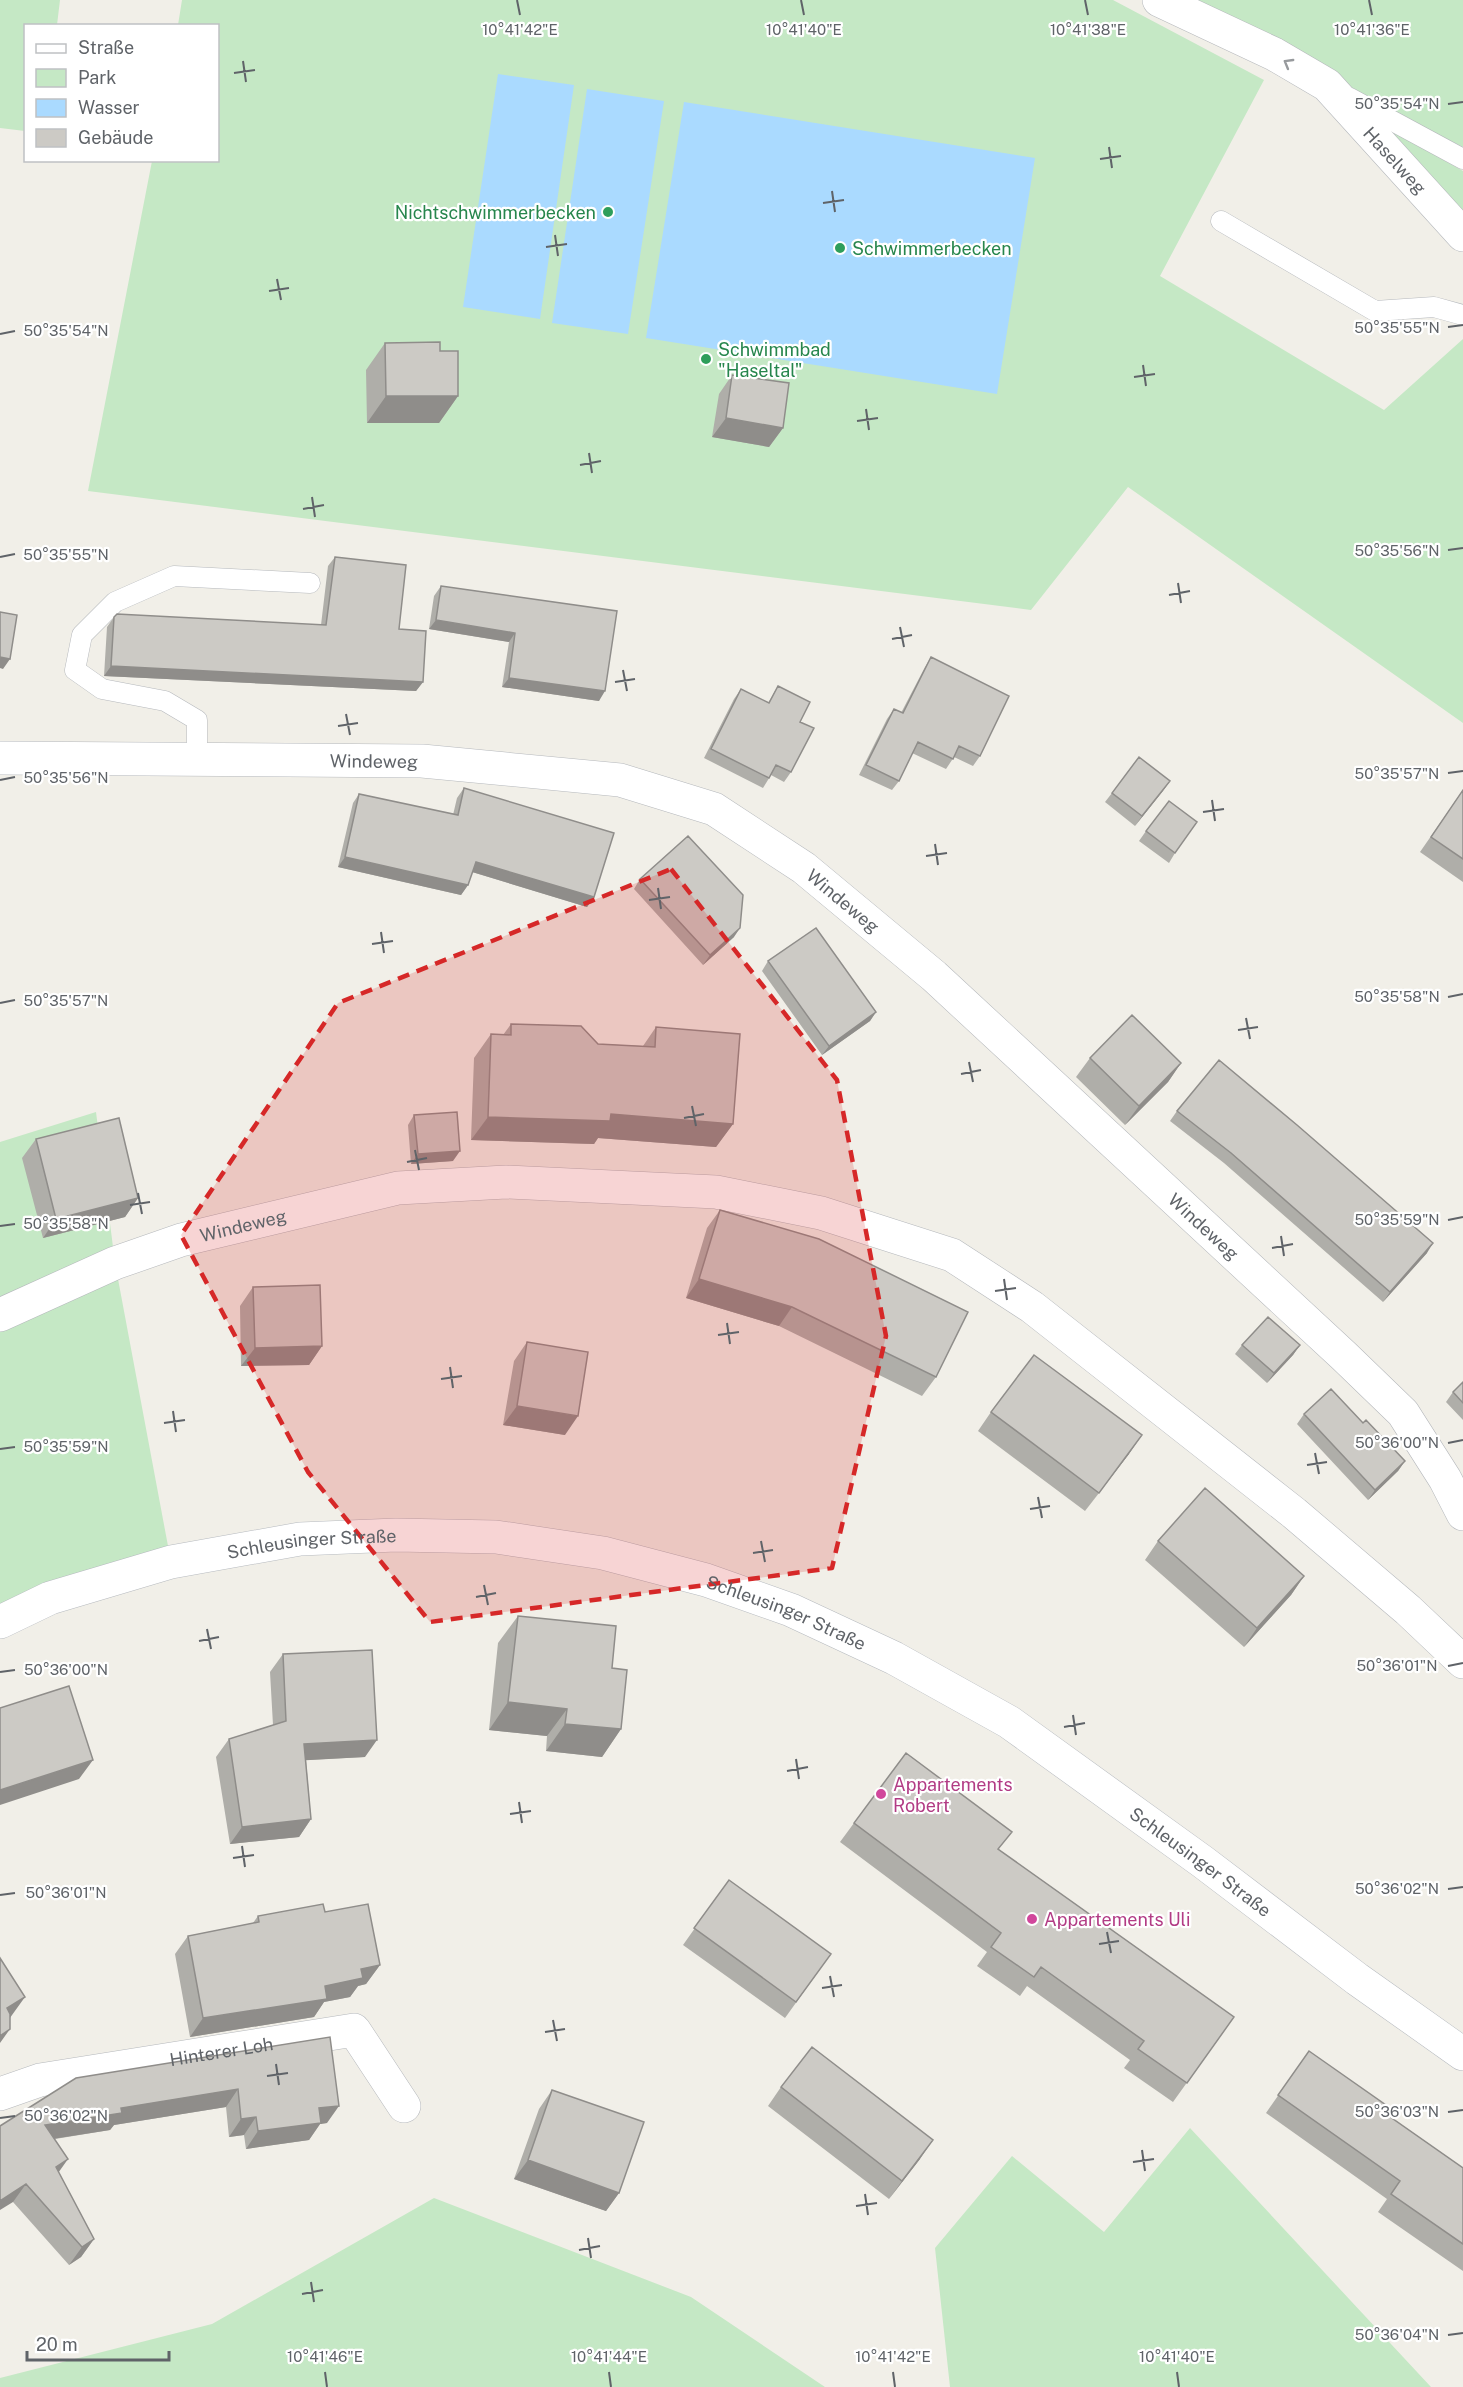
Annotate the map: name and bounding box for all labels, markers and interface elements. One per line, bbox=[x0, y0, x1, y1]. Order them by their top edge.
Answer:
text: 10°41'42"E bbox=[482, 21, 558, 38]
text: 10°41'40"E bbox=[766, 21, 842, 38]
text: 10°41'38"E bbox=[1050, 21, 1126, 38]
text: 10°41'36"E bbox=[1334, 21, 1410, 38]
legend bbox=[24, 24, 219, 162]
text: Straße bbox=[78, 37, 134, 58]
one-way arrow bbox=[1284, 58, 1294, 70]
text: Park bbox=[78, 67, 116, 88]
text: 50°35'54"N bbox=[1354, 95, 1440, 112]
text: Wasser bbox=[78, 97, 140, 118]
street label: Haselweg bbox=[1359, 122, 1431, 198]
text: Gebäude bbox=[78, 127, 153, 148]
place label: Nichtschwimmerbecken bbox=[395, 202, 596, 223]
marker: Nichtschwimmerbecken bbox=[601, 205, 615, 219]
place label: Schwimmerbecken bbox=[852, 238, 1012, 259]
marker: Schwimmerbecken bbox=[833, 241, 847, 255]
text: 50°35'55"N bbox=[1354, 319, 1440, 336]
text: 50°35'54"N bbox=[23, 322, 109, 339]
place label: Schwimmbad "Haseltal" bbox=[718, 339, 831, 381]
marker: Schwimmbad "Haseltal" bbox=[699, 352, 713, 366]
text: 50°35'56"N bbox=[1354, 542, 1440, 559]
text: 50°35'55"N bbox=[23, 546, 109, 563]
street label: Windeweg bbox=[330, 750, 418, 771]
text: 50°35'57"N bbox=[1355, 765, 1439, 782]
text: 50°35'56"N bbox=[23, 769, 109, 786]
street label: Windeweg bbox=[803, 864, 884, 937]
text: 50°35'58"N bbox=[1354, 988, 1440, 1005]
text: 50°35'57"N bbox=[24, 992, 108, 1009]
street label: Windeweg bbox=[1164, 1189, 1243, 1264]
street label: Windeweg bbox=[198, 1205, 288, 1246]
text: 50°35'59"N bbox=[1354, 1211, 1440, 1228]
text: 50°35'58"N bbox=[23, 1215, 109, 1232]
text: 50°36'00"N bbox=[1355, 1434, 1439, 1451]
text: 50°35'59"N bbox=[23, 1438, 109, 1455]
street label: Schleusinger Straße bbox=[225, 1524, 397, 1562]
street label: Schleusinger Straße bbox=[704, 1570, 869, 1654]
text: 50°36'01"N bbox=[1356, 1657, 1438, 1674]
text: 50°36'00"N bbox=[24, 1661, 108, 1678]
place label: Appartements Robert bbox=[893, 1774, 1013, 1816]
marker: Appartements Robert bbox=[874, 1787, 888, 1801]
street label: Schleusinger Straße bbox=[1126, 1802, 1276, 1921]
text: 50°36'02"N bbox=[1355, 1880, 1439, 1897]
text: 50°36'01"N bbox=[25, 1884, 107, 1901]
place label: Appartements Uli bbox=[1044, 1909, 1190, 1930]
marker: Appartements Uli bbox=[1025, 1912, 1039, 1926]
street label: Hinterer Loh bbox=[168, 2033, 275, 2070]
text: 50°36'03"N bbox=[1355, 2103, 1439, 2120]
text: 50°36'02"N bbox=[24, 2107, 108, 2124]
scale bar bbox=[27, 2324, 170, 2362]
text: 50°36'04"N bbox=[1355, 2326, 1439, 2343]
text: 20 m bbox=[36, 2334, 78, 2355]
text: 10°41'46"E bbox=[287, 2348, 363, 2365]
text: 10°41'44"E bbox=[571, 2348, 647, 2365]
text: 10°41'42"E bbox=[855, 2348, 931, 2365]
text: 10°41'40"E bbox=[1139, 2348, 1215, 2365]

